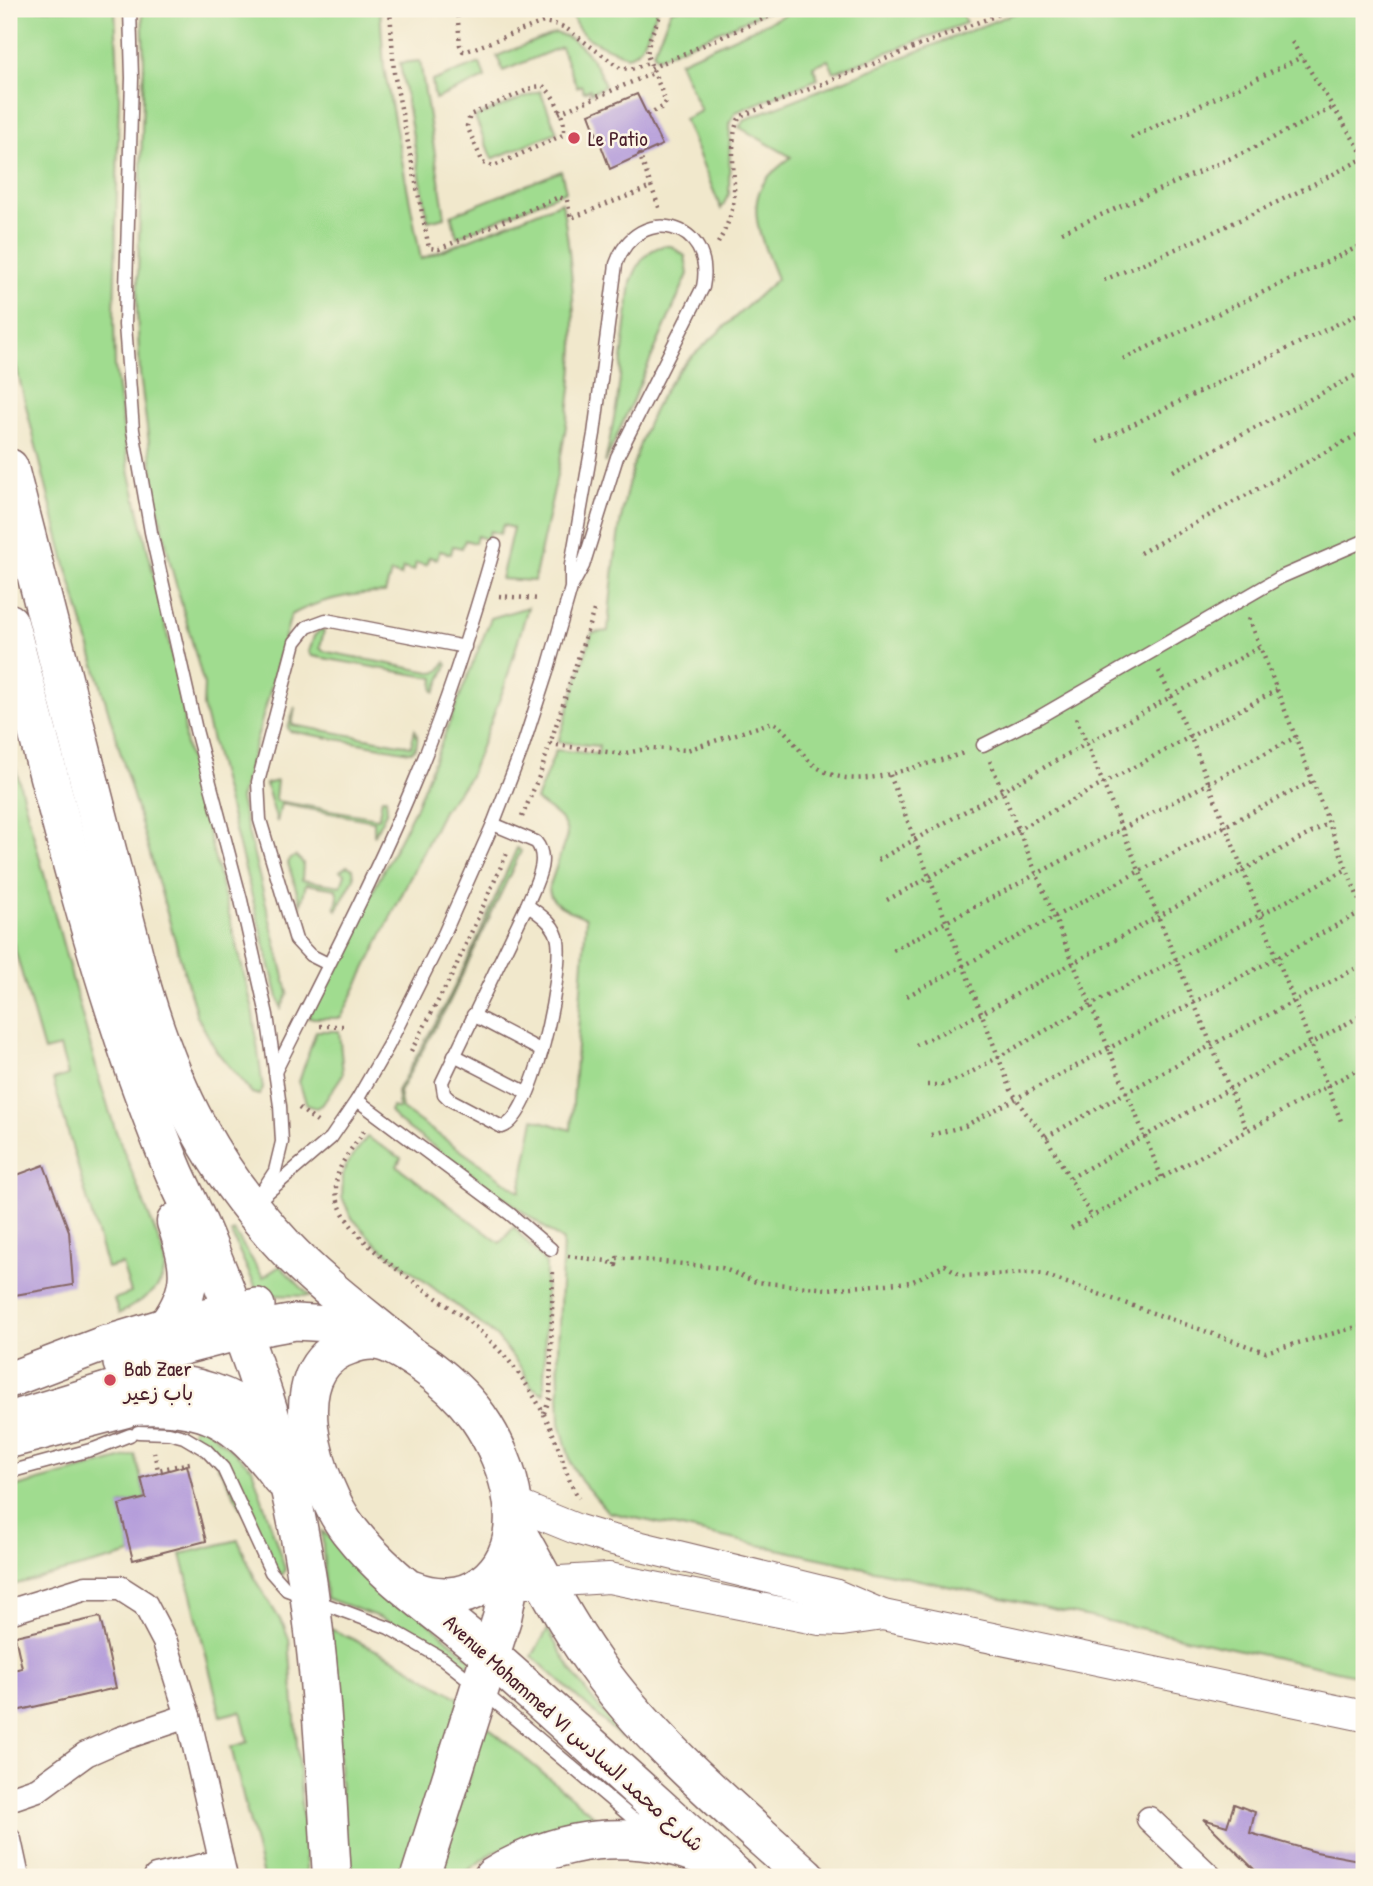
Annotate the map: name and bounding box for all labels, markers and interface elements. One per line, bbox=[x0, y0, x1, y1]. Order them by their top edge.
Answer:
place label: Le Patio bbox=[588, 124, 648, 153]
marker: Le Patio bbox=[566, 130, 582, 146]
place label: Bab Zaer باب زعير bbox=[122, 1354, 193, 1407]
marker: Bab Zaer باب زعير bbox=[102, 1372, 118, 1388]
street label: Avenue Mohammed VI شارع محمد السادس bbox=[437, 1608, 711, 1859]

